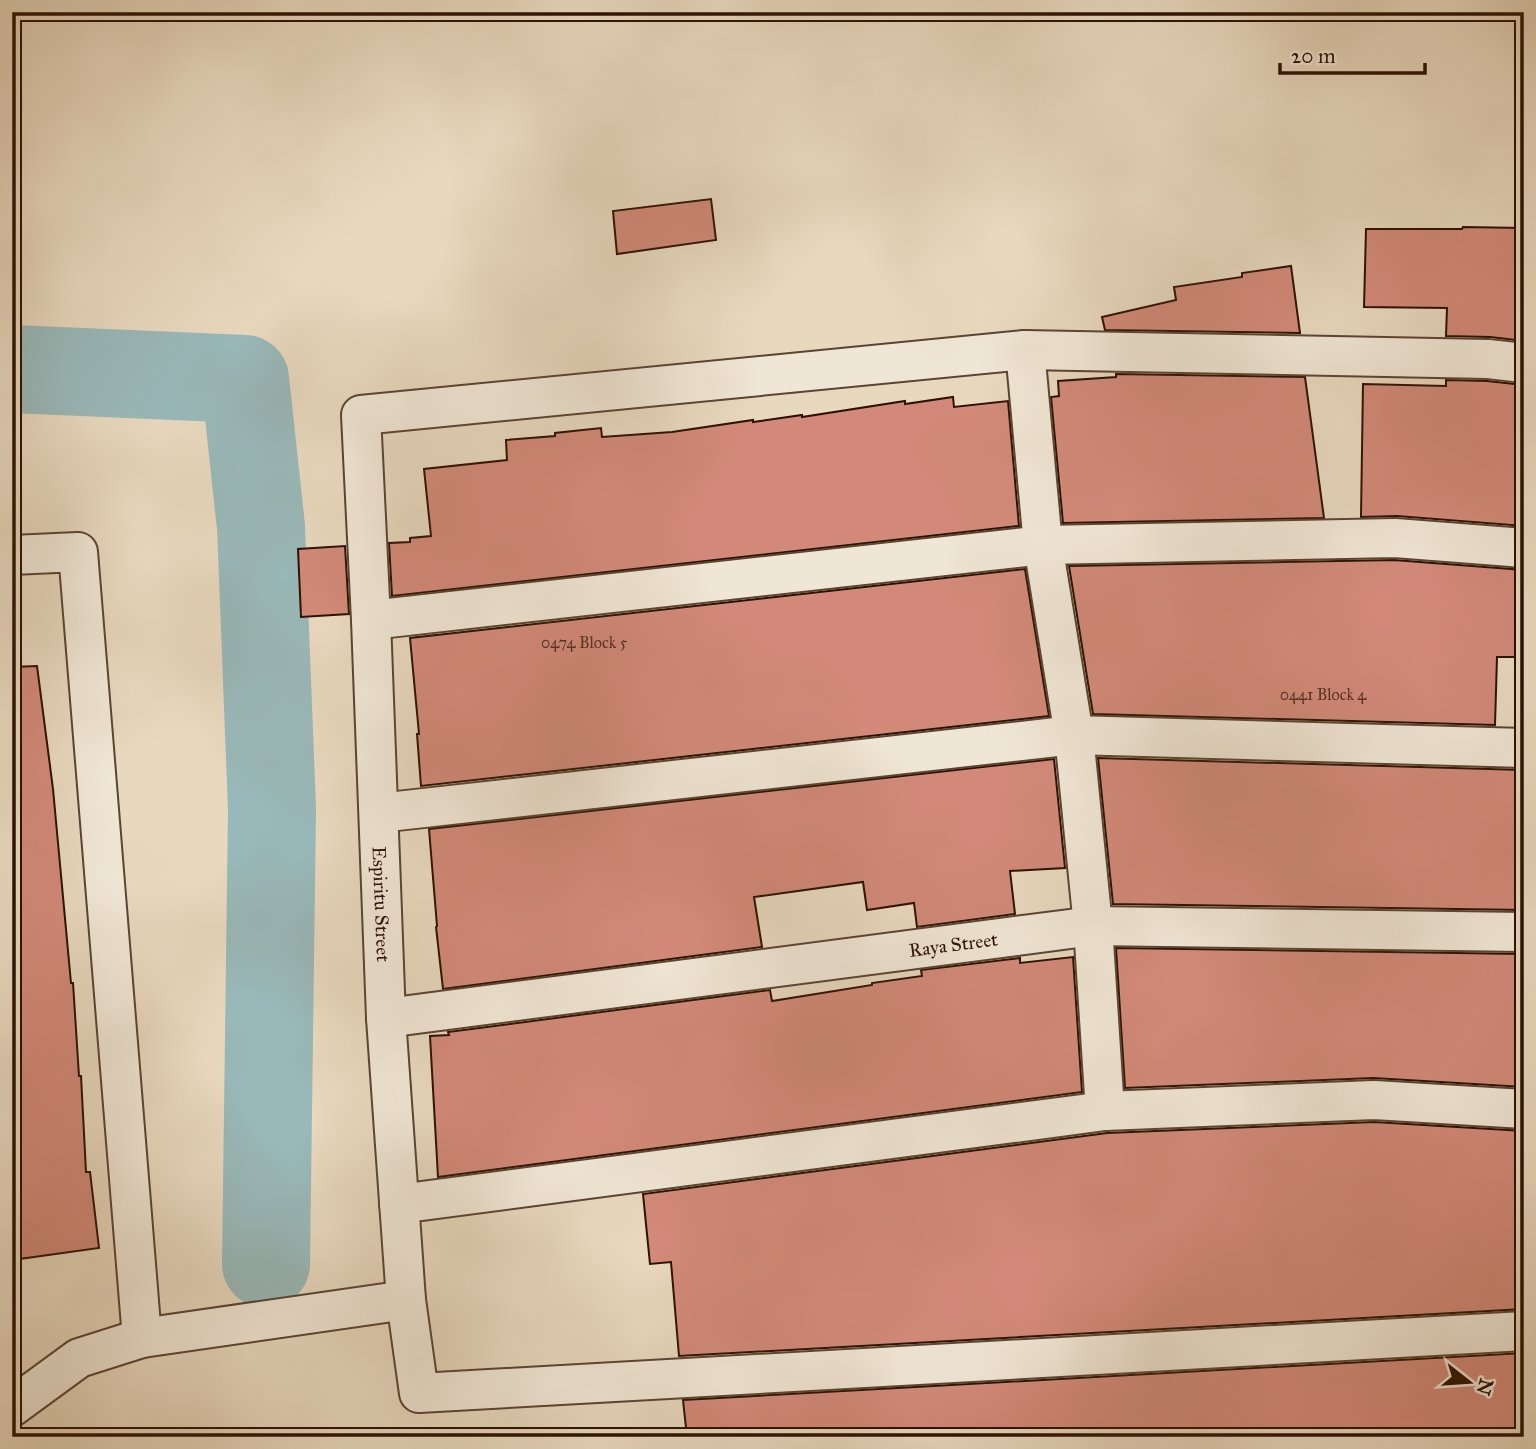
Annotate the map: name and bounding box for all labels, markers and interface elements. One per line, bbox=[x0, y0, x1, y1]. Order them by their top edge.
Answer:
scale bar bbox=[1280, 32, 1426, 76]
text: 20 m bbox=[1291, 43, 1336, 69]
house number: 0474 Block 5 bbox=[541, 633, 628, 652]
house number: 0441 Block 4 bbox=[1280, 685, 1367, 704]
street label: Espiritu Street bbox=[368, 846, 395, 963]
street label: Raya Street bbox=[907, 927, 999, 962]
north arrow bbox=[1434, 1348, 1504, 1418]
text: N bbox=[1471, 1376, 1498, 1398]

